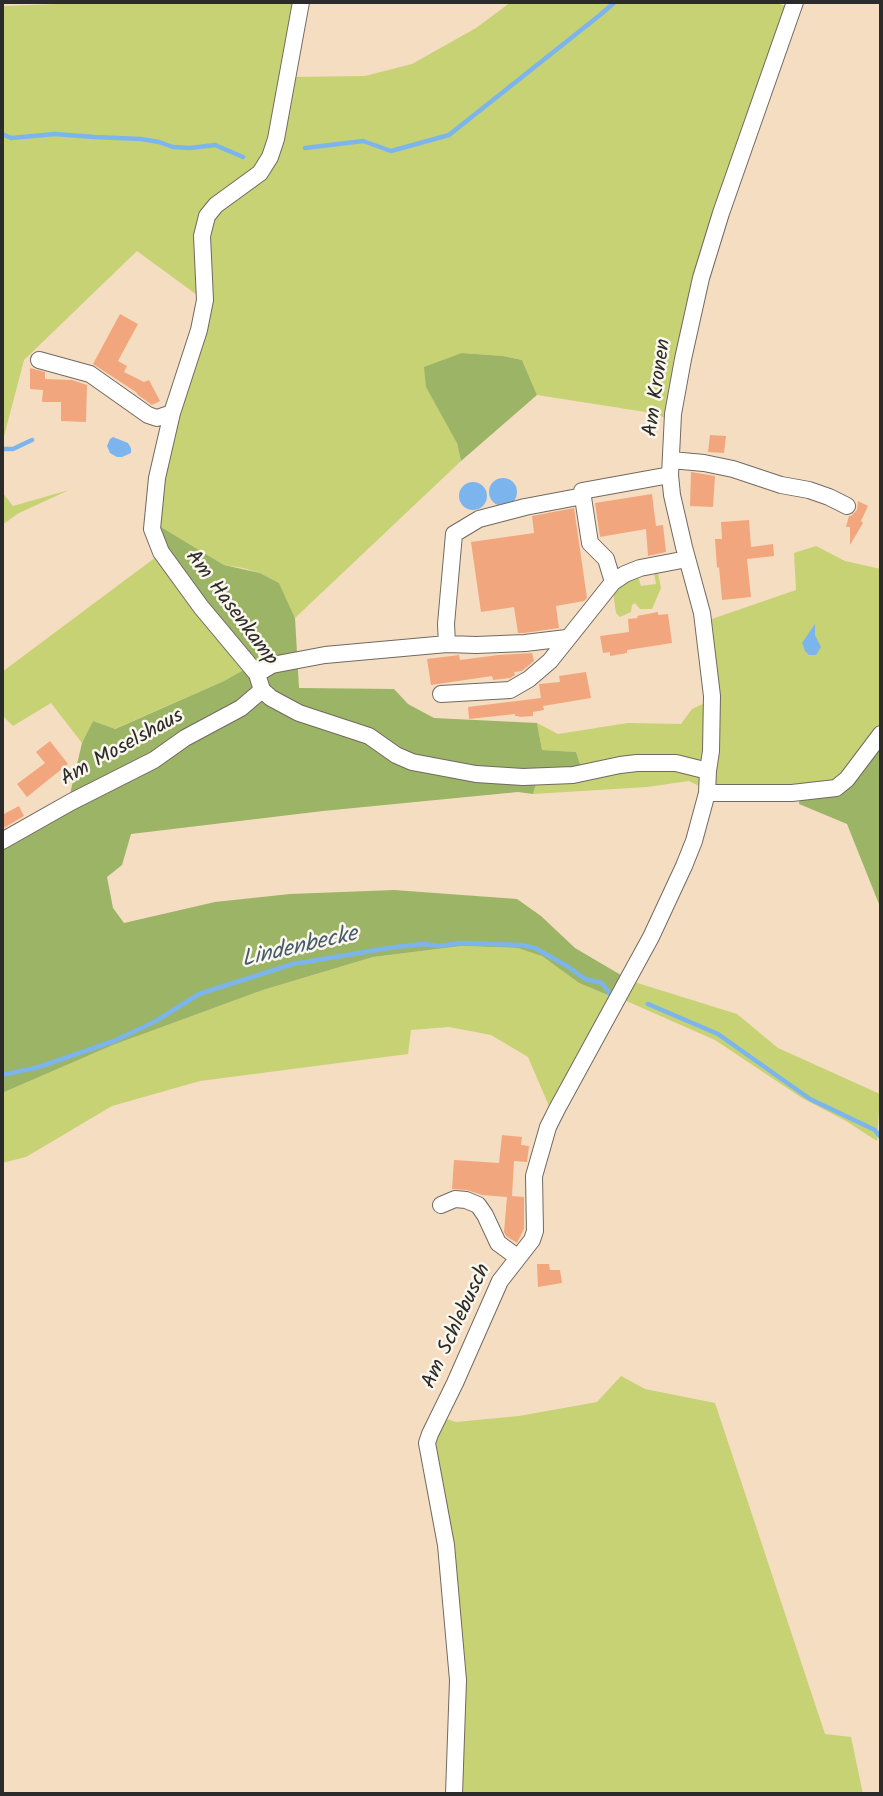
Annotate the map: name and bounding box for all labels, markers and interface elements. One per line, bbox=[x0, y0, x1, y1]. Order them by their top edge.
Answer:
street label: Am Kronen bbox=[640, 337, 678, 439]
street label: Am Hasenkamp bbox=[178, 546, 282, 672]
street label: Am Moselshaus bbox=[57, 705, 189, 793]
water label: Lindenbecke bbox=[239, 922, 361, 976]
street label: Am Schlebusch bbox=[418, 1261, 498, 1393]

